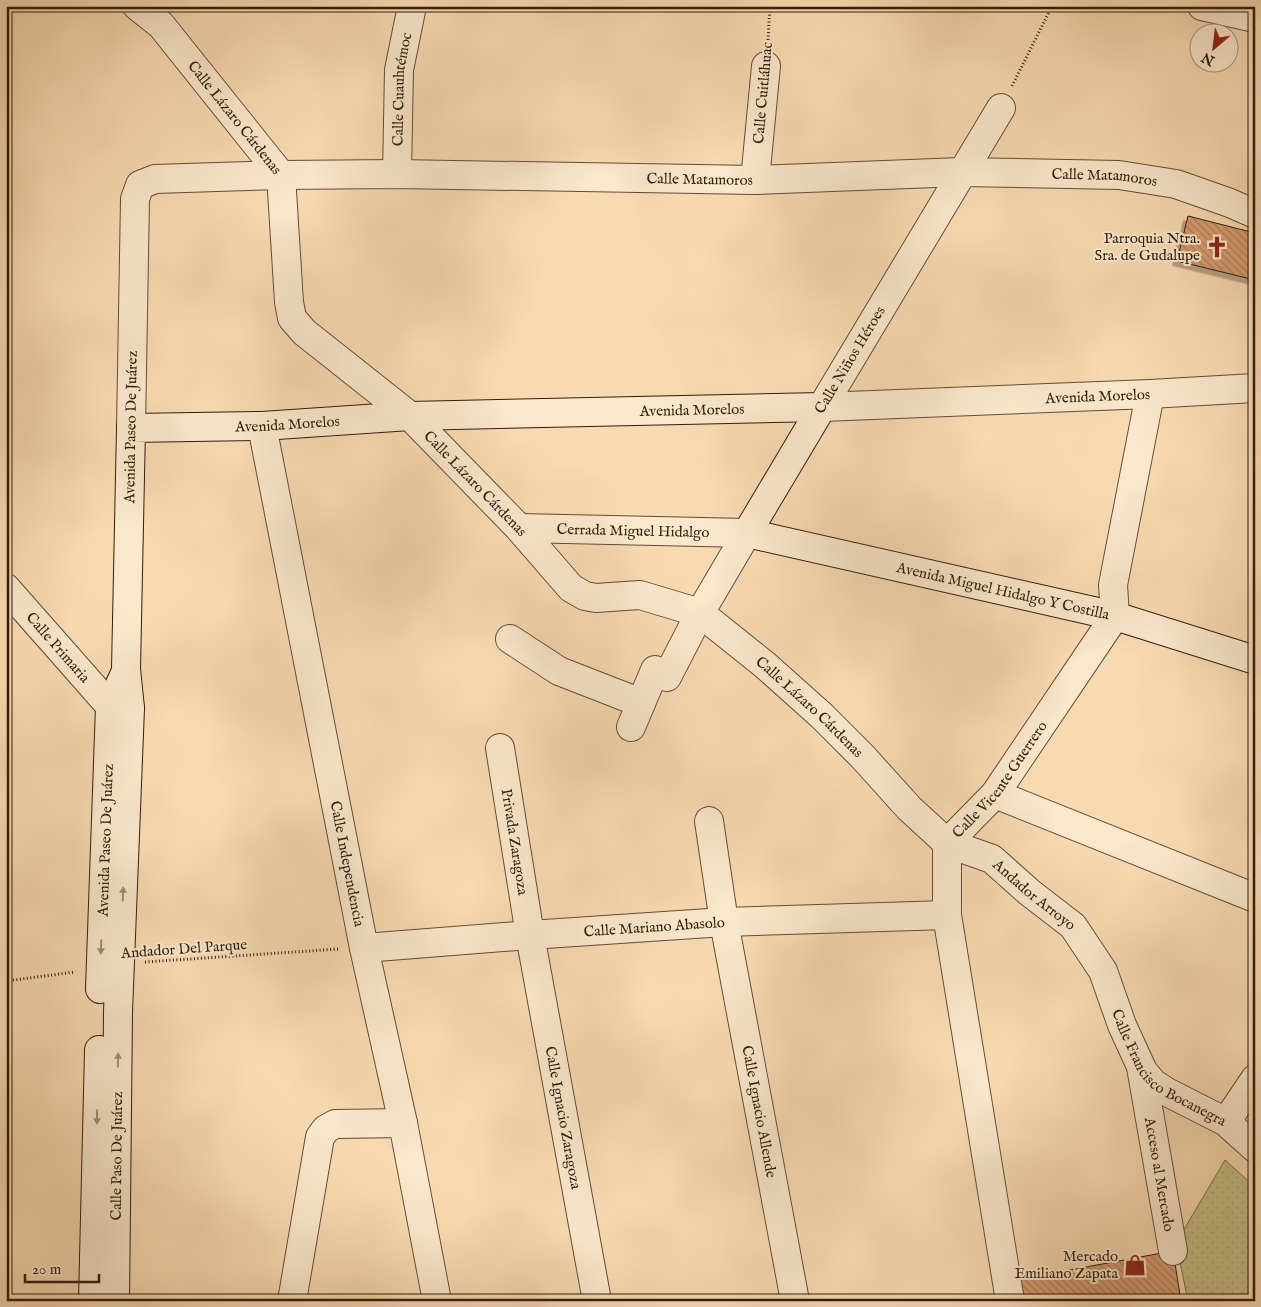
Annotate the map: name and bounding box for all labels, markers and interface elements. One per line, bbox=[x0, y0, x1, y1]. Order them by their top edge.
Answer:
north arrow bbox=[1188, 22, 1238, 72]
street label: Calle Cuauhtémoc bbox=[388, 31, 416, 146]
street label: Calle Cuitláhuac bbox=[749, 41, 777, 145]
text: N bbox=[1199, 48, 1219, 70]
street label: Calle Lázaro Cárdenas bbox=[184, 57, 286, 178]
street label: Calle Matamoros bbox=[1051, 164, 1159, 190]
street label: Calle Matamoros bbox=[647, 169, 753, 189]
place label: Parroquia Ntra. Sra. de Gudalupe bbox=[1094, 229, 1200, 265]
church icon: Parroquia Ntra. Sra. de Gudalupe bbox=[1204, 234, 1230, 260]
street label: Calle Niños Héroes bbox=[810, 303, 890, 417]
street label: Avenida Paseo De Juárez bbox=[120, 350, 142, 505]
street label: Avenida Morelos bbox=[1044, 385, 1151, 408]
street label: Avenida Morelos bbox=[638, 399, 745, 421]
street label: Avenida Morelos bbox=[234, 411, 340, 436]
street label: Calle Lázaro Cárdenas bbox=[420, 426, 531, 540]
street label: Cerrada Miguel Hidalgo bbox=[556, 519, 710, 542]
street label: Avenida Miguel Hidalgo Y Costilla bbox=[894, 557, 1112, 624]
street label: Calle Primaria bbox=[22, 608, 95, 687]
street label: Calle Lázaro Cárdenas bbox=[752, 652, 867, 761]
street label: Calle Vicente Guerrero bbox=[948, 717, 1051, 842]
street label: Avenida Paseo De Juárez bbox=[93, 763, 117, 918]
street label: Privada Zaragoza bbox=[497, 787, 533, 897]
street label: Calle Independencia bbox=[326, 799, 369, 929]
street label: Andador Arroyo bbox=[988, 854, 1080, 934]
one-way arrow bbox=[119, 885, 127, 901]
street label: Calle Mariano Abasolo bbox=[583, 912, 726, 941]
street label: Andador Del Parque bbox=[119, 935, 248, 963]
one-way arrow bbox=[97, 939, 105, 955]
street label: Calle Francisco Bocanegra bbox=[1108, 1007, 1230, 1130]
street label: Calle Ignacio Allende bbox=[738, 1044, 781, 1180]
street label: Calle Ignacio Zaragoza bbox=[541, 1045, 586, 1191]
one-way arrow bbox=[114, 1051, 122, 1067]
street label: Calle Paso De Juárez bbox=[106, 1091, 127, 1221]
one-way arrow bbox=[93, 1109, 101, 1125]
street label: Acceso al Mercado bbox=[1140, 1115, 1179, 1233]
place label: Mercado Emiliano Zapata bbox=[1015, 1247, 1119, 1283]
scale bar bbox=[25, 1252, 99, 1284]
shop icon: Mercado Emiliano Zapata bbox=[1122, 1252, 1148, 1278]
text: 20 m bbox=[32, 1260, 62, 1279]

